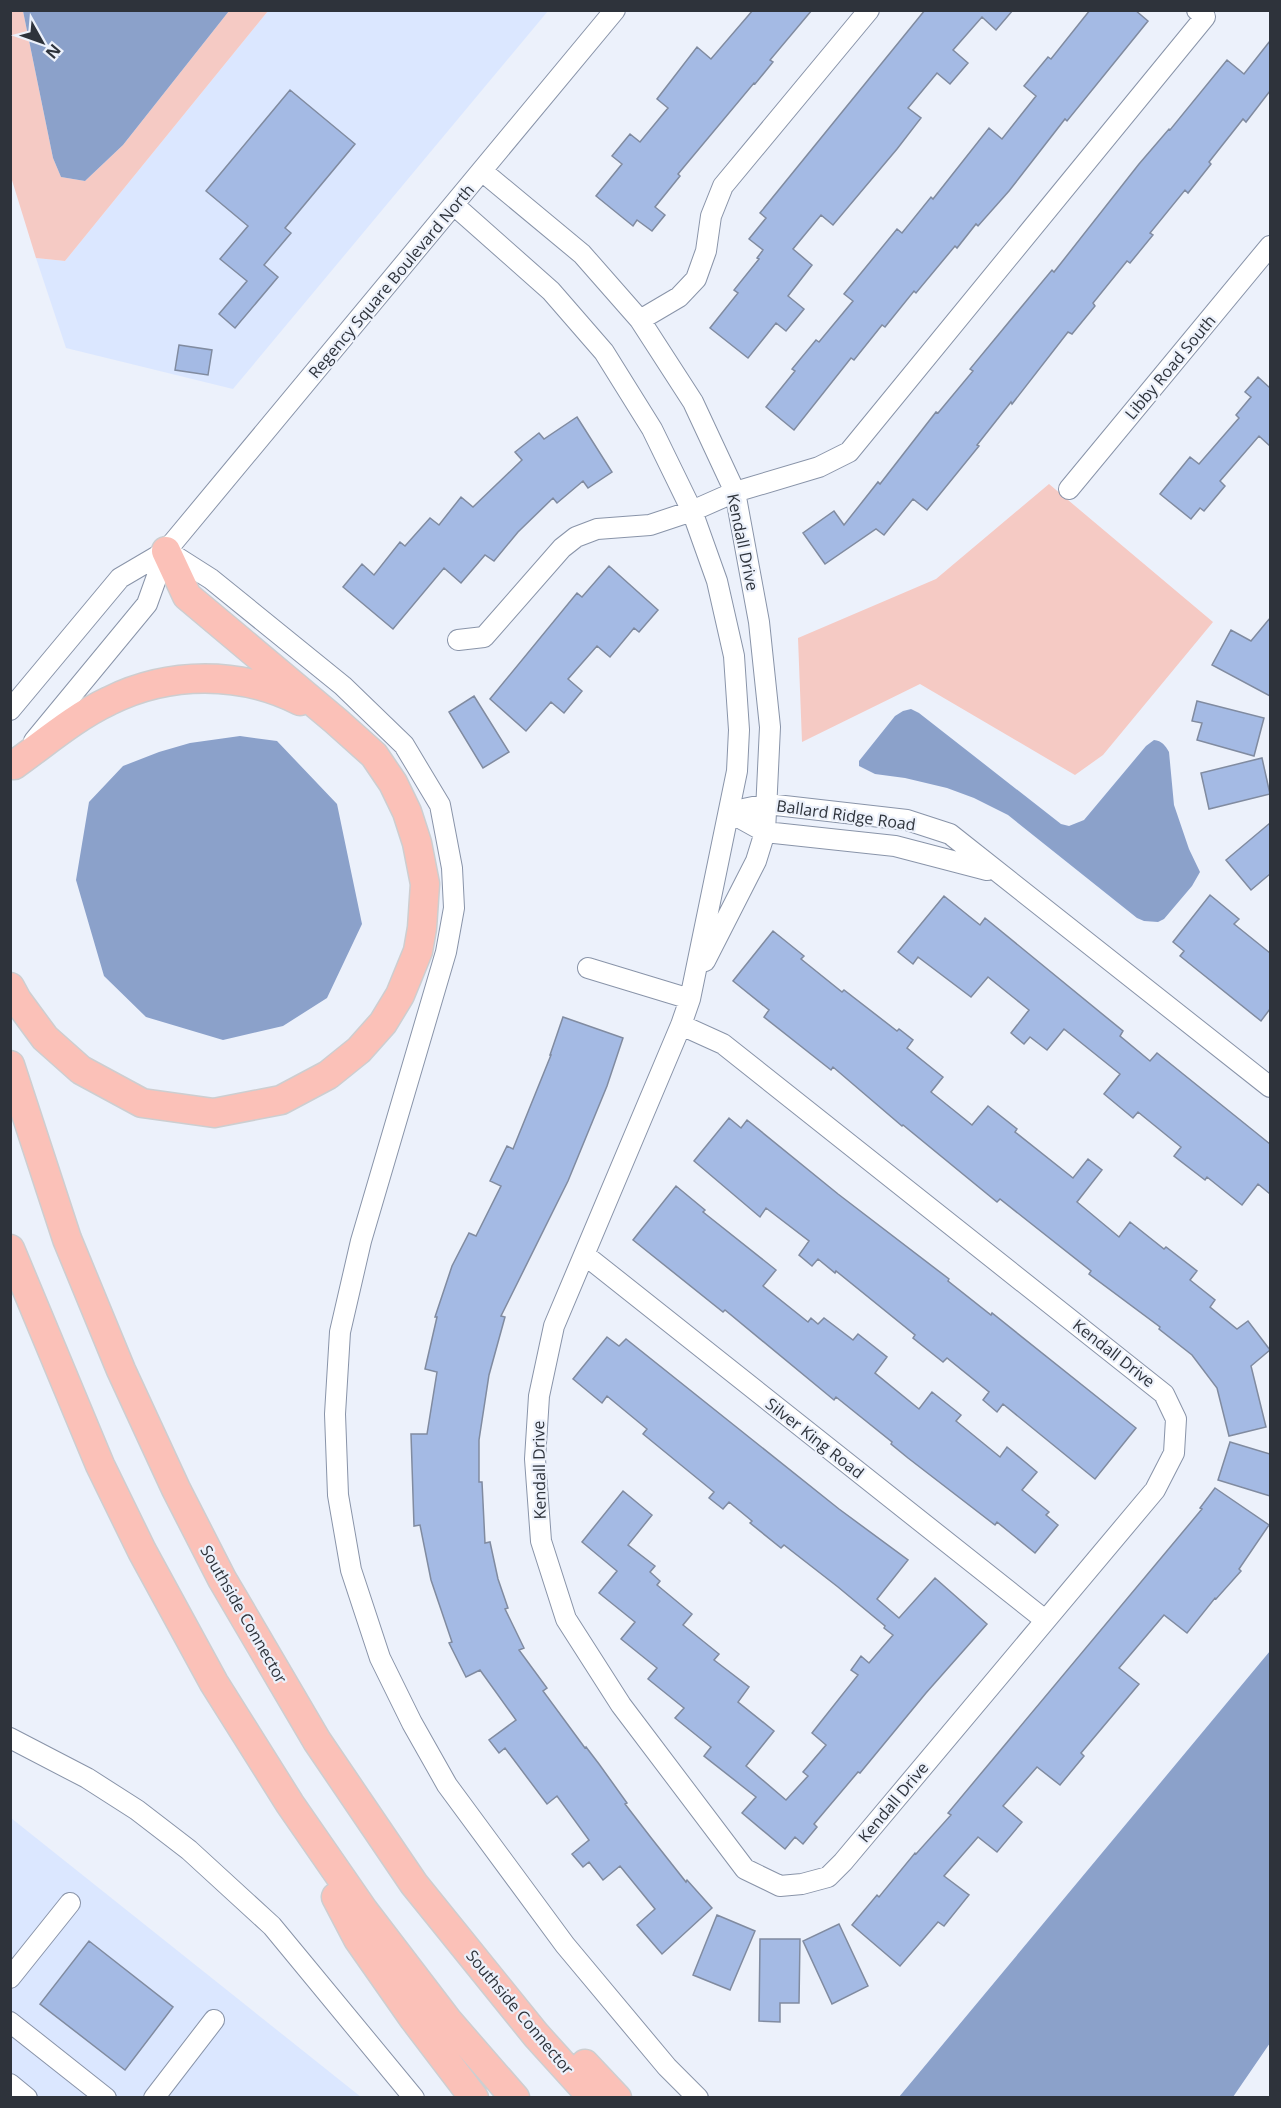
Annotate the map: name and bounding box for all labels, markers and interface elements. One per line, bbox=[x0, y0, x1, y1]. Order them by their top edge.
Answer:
north arrow bbox=[12, 12, 72, 72]
text: N bbox=[41, 40, 66, 64]
street label: Regency Square Boulevard North bbox=[303, 179, 479, 383]
street label: Libby Road South bbox=[1120, 310, 1220, 424]
street label: Kendall Drive bbox=[722, 491, 764, 593]
street label: Ballard Ridge Road bbox=[775, 794, 917, 836]
street label: Kendall Drive bbox=[1068, 1314, 1160, 1392]
street label: Silver King Road bbox=[761, 1393, 869, 1483]
street label: Kendall Drive bbox=[527, 1420, 551, 1520]
street label: Southside Connector bbox=[195, 1541, 293, 1688]
street label: Kendall Drive bbox=[853, 1757, 933, 1847]
street label: Southside Connector bbox=[461, 1945, 579, 2079]

